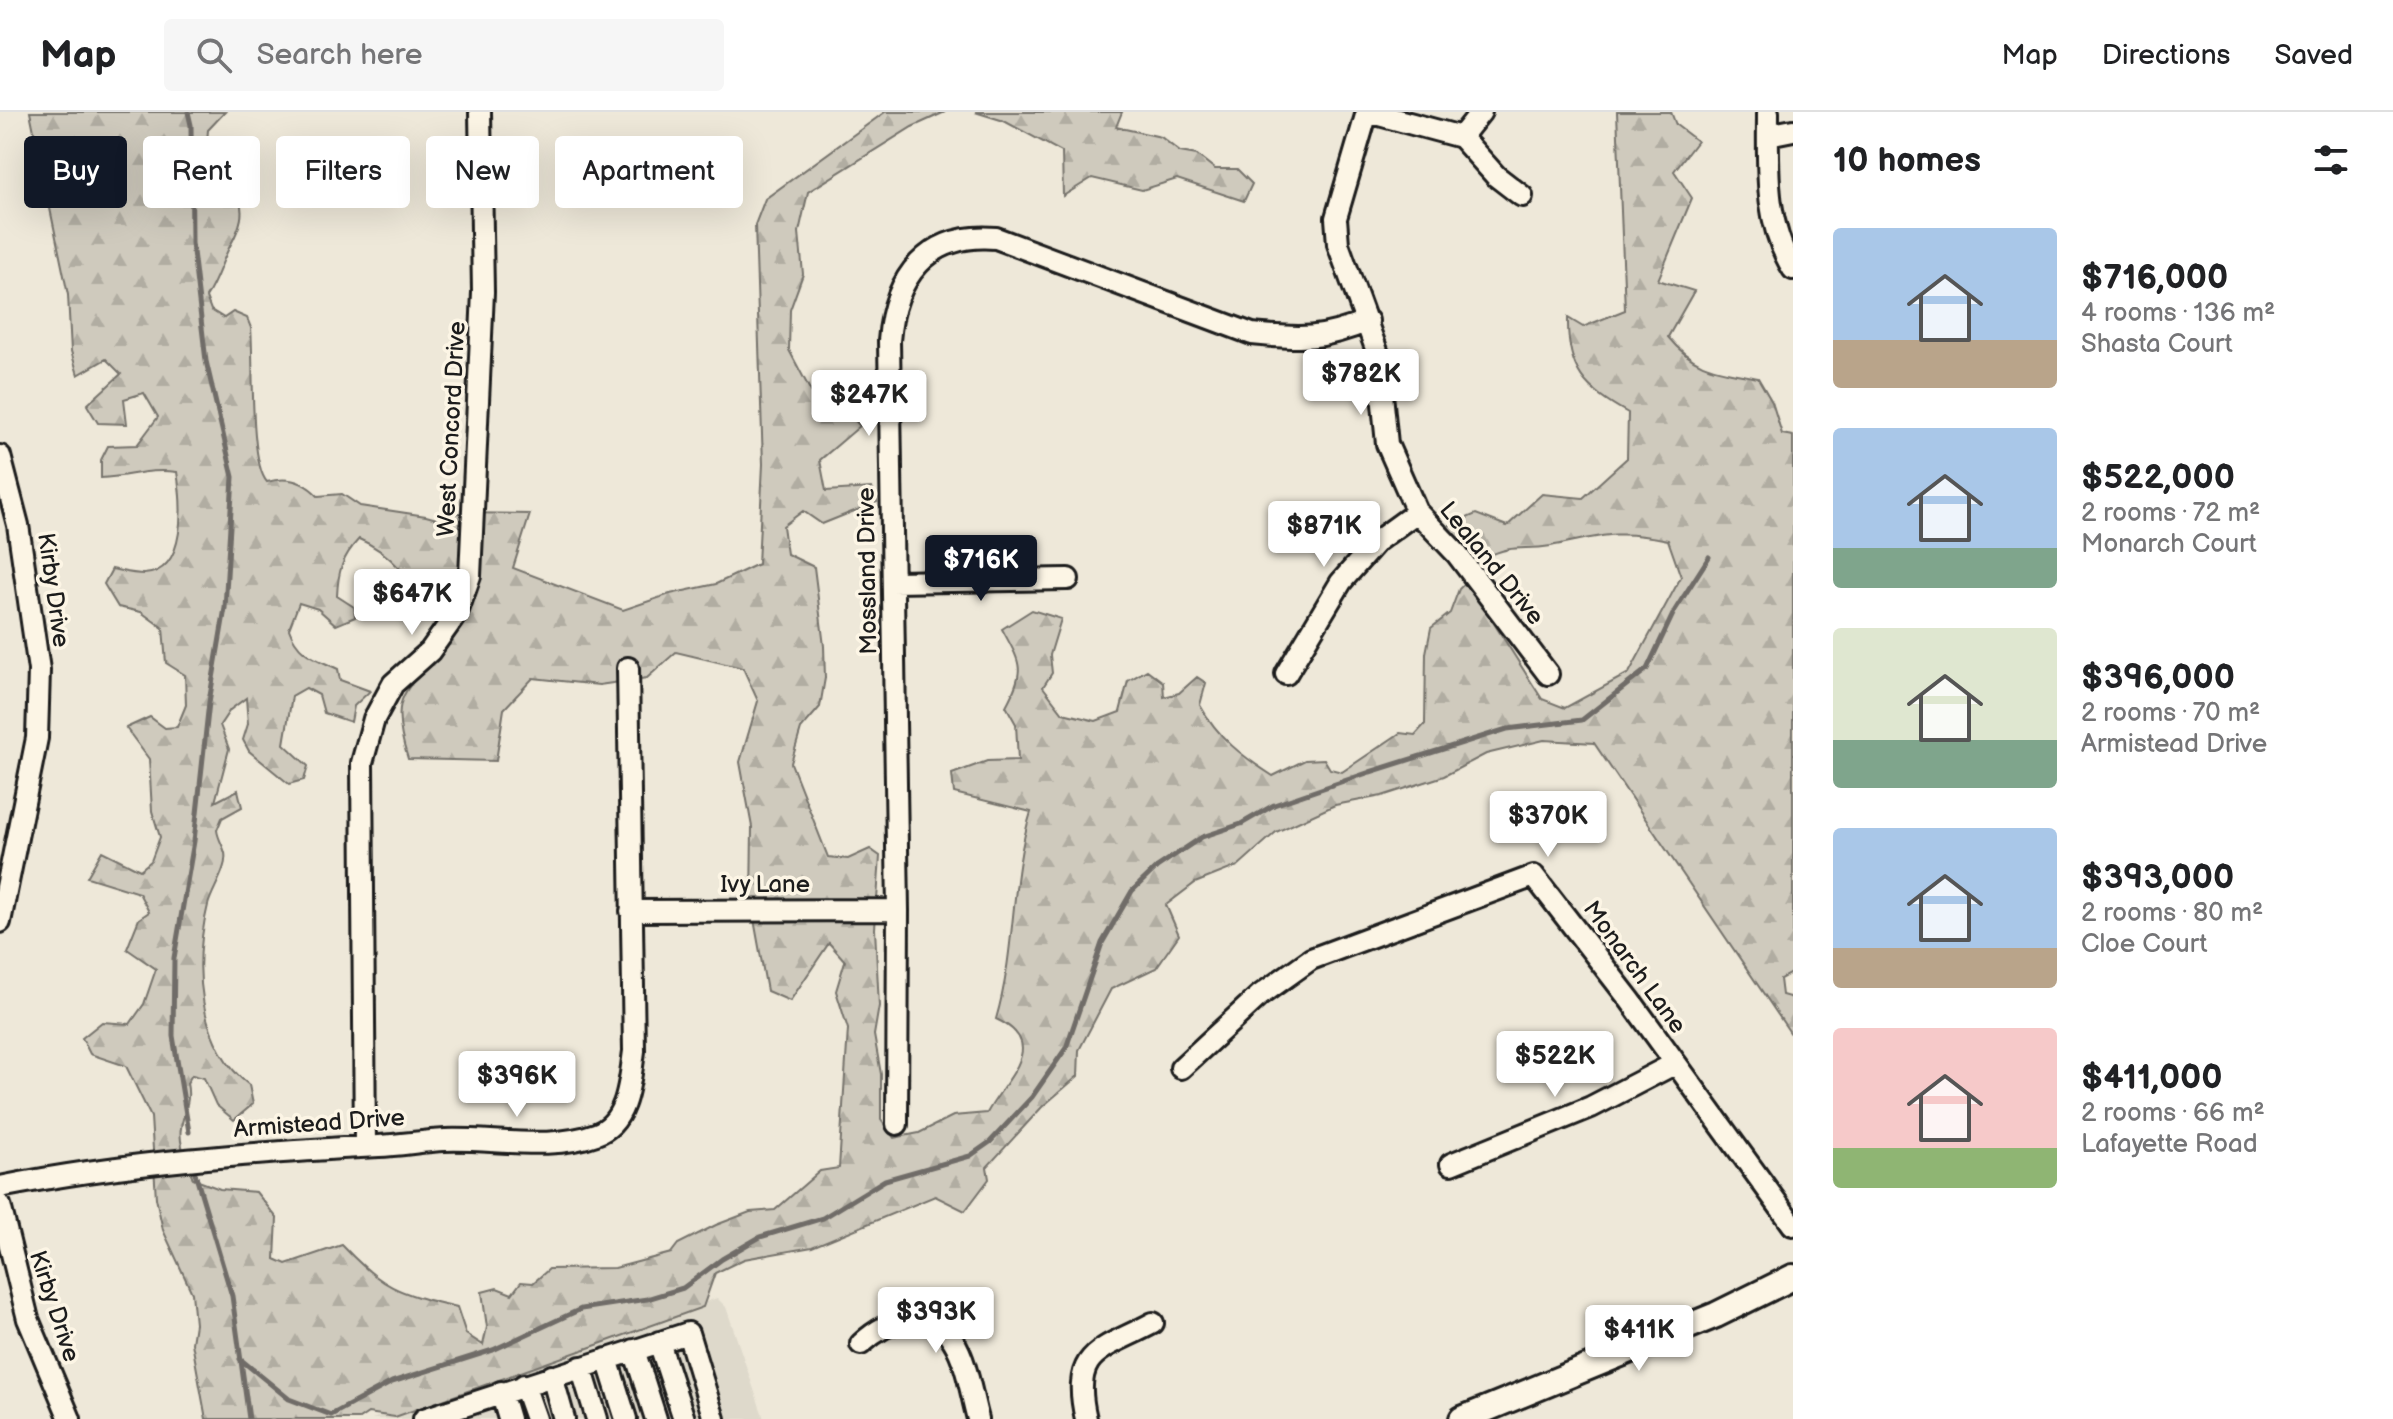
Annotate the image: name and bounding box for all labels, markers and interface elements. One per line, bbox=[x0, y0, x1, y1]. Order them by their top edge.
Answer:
search box bbox=[164, 19, 724, 91]
text: Map bbox=[40, 33, 116, 78]
icon: search bbox=[192, 33, 236, 77]
text: Search here bbox=[256, 37, 423, 73]
text: Map bbox=[2001, 39, 2058, 72]
text: Directions bbox=[2102, 39, 2230, 72]
text: Saved bbox=[2274, 39, 2353, 72]
chip: Buy bbox=[24, 136, 127, 208]
chip: Rent bbox=[143, 136, 260, 208]
chip: Filters bbox=[276, 136, 410, 208]
chip: New bbox=[426, 136, 539, 208]
chip: Apartment bbox=[555, 136, 743, 208]
icon: filters bbox=[2309, 138, 2353, 182]
text: 10 homes bbox=[1833, 140, 1981, 181]
text: $716,000 bbox=[2081, 257, 2228, 298]
icon: home bbox=[1897, 260, 1993, 356]
text: 4 rooms · 136 m² bbox=[2081, 298, 2275, 329]
street label: West Concord Drive bbox=[431, 320, 472, 538]
text: Shasta Court bbox=[2081, 329, 2233, 360]
pin: $782K bbox=[1305, 349, 1417, 417]
text: $782K bbox=[1321, 359, 1401, 390]
pin: $247K bbox=[813, 370, 925, 438]
text: $247K bbox=[829, 380, 909, 411]
text: $522,000 bbox=[2081, 457, 2235, 498]
icon: home bbox=[1897, 460, 1993, 556]
street label: Mossland Drive bbox=[852, 487, 883, 655]
street label: Lealand Drive bbox=[1433, 496, 1550, 631]
text: 2 rooms · 72 m² bbox=[2081, 498, 2260, 529]
pin: $871K bbox=[1268, 501, 1380, 569]
text: $871K bbox=[1286, 511, 1362, 542]
text: Monarch Court bbox=[2081, 529, 2257, 560]
street label: Kirby Drive bbox=[31, 531, 76, 649]
pin: $716K bbox=[925, 535, 1037, 603]
text: $716K bbox=[943, 545, 1019, 576]
pin: $647K bbox=[356, 569, 468, 637]
text: $647K bbox=[372, 579, 452, 610]
text: $396,000 bbox=[2081, 657, 2235, 698]
icon: home bbox=[1897, 660, 1993, 756]
text: 2 rooms · 70 m² bbox=[2081, 698, 2260, 729]
text: Armistead Drive bbox=[2081, 729, 2267, 760]
pin: $370K bbox=[1492, 791, 1604, 859]
text: $370K bbox=[1508, 801, 1588, 832]
text: $393,000 bbox=[2081, 857, 2234, 898]
icon: home bbox=[1897, 860, 1993, 956]
street label: Ivy Lane bbox=[720, 870, 810, 899]
street label: Monarch Lane bbox=[1577, 895, 1692, 1039]
text: 2 rooms · 80 m² bbox=[2081, 898, 2263, 929]
text: Cloe Court bbox=[2081, 929, 2207, 960]
pin: $522K bbox=[1499, 1031, 1611, 1099]
text: $522K bbox=[1515, 1041, 1595, 1072]
pin: $396K bbox=[461, 1051, 573, 1119]
text: $411,000 bbox=[2081, 1057, 2222, 1098]
icon: home bbox=[1897, 1060, 1993, 1156]
text: $396K bbox=[477, 1061, 558, 1092]
text: 2 rooms · 66 m² bbox=[2081, 1098, 2265, 1129]
street label: Armistead Drive bbox=[232, 1103, 406, 1144]
text: Lafayette Road bbox=[2081, 1129, 2258, 1160]
street label: Kirby Drive bbox=[23, 1247, 86, 1365]
pin: $393K bbox=[880, 1287, 992, 1355]
text: $393K bbox=[896, 1297, 976, 1328]
pin: $411K bbox=[1583, 1305, 1695, 1373]
text: $411K bbox=[1603, 1315, 1675, 1346]

